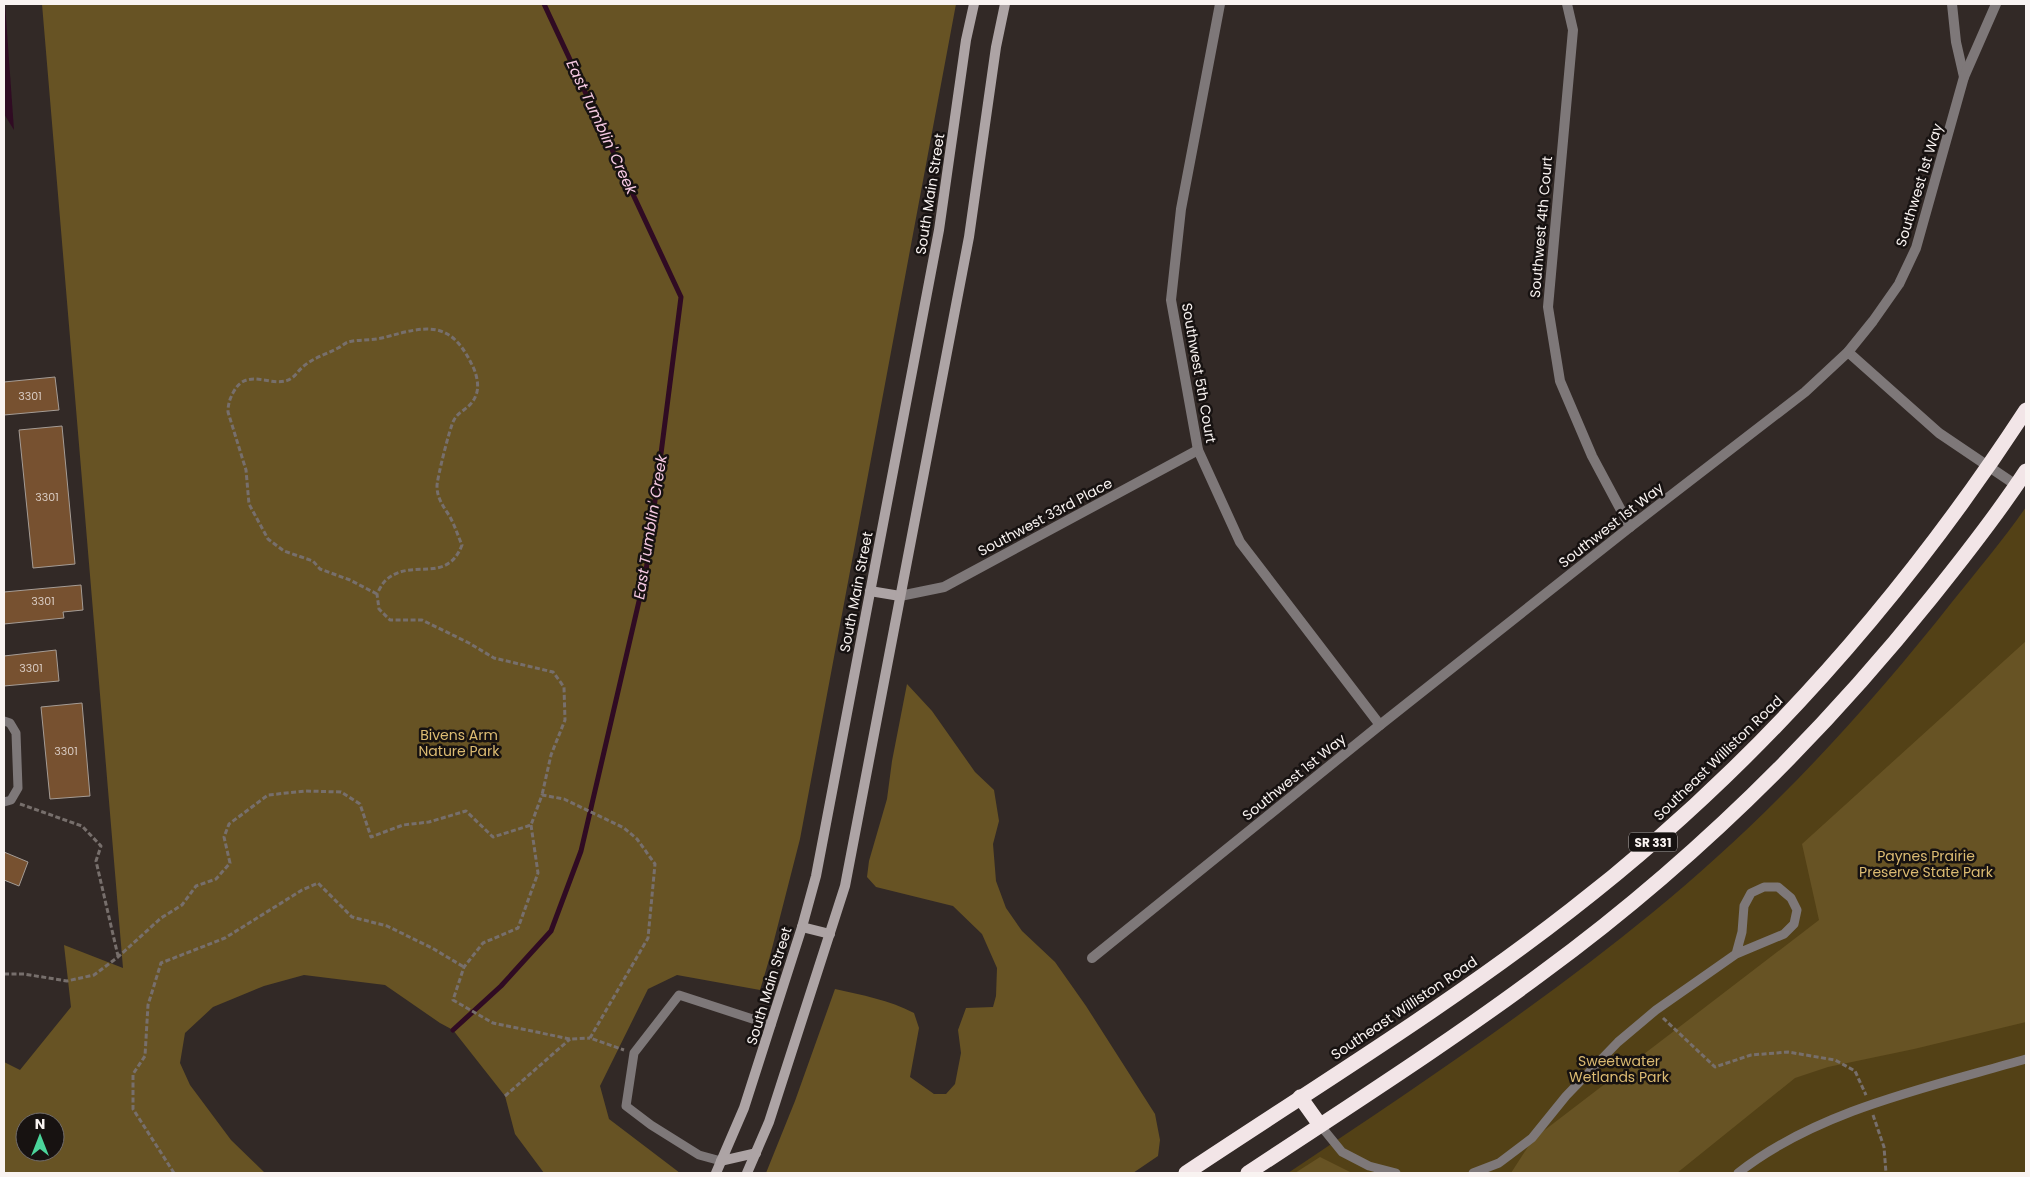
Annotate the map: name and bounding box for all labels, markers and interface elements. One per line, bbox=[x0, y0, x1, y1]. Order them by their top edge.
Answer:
water label: East Tumblin' Creek bbox=[562, 56, 643, 199]
street label: Southwest 1st Way bbox=[1891, 121, 1947, 249]
street label: South Main Street bbox=[911, 132, 949, 256]
street label: Southwest 4th Court bbox=[1525, 155, 1557, 299]
street label: Southwest 5th Court bbox=[1177, 301, 1221, 445]
house number: 3301 bbox=[18, 388, 42, 404]
water label: East Tumblin' Creek bbox=[628, 452, 672, 601]
street label: Southwest 33rd Place bbox=[974, 473, 1116, 561]
street label: Southwest 1st Way bbox=[1554, 478, 1668, 572]
house number: 3301 bbox=[35, 489, 59, 505]
street label: South Main Street bbox=[834, 530, 878, 654]
house number: 3301 bbox=[31, 593, 55, 609]
house number: 3301 bbox=[19, 660, 43, 676]
street label: Southeast Williston Road bbox=[1649, 691, 1787, 825]
park label: Bivens Arm Nature Park bbox=[418, 725, 500, 761]
street label: Southwest 1st Way bbox=[1238, 729, 1350, 825]
house number: 3301 bbox=[54, 743, 78, 759]
road number: SR 331 bbox=[1629, 832, 1677, 852]
park label: Paynes Prairie Preserve State Park bbox=[1859, 846, 1994, 882]
street label: South Main Street bbox=[742, 924, 796, 1048]
street label: Southeast Williston Road bbox=[1327, 952, 1481, 1064]
park label: Sweetwater Wetlands Park bbox=[1569, 1051, 1670, 1087]
north arrow bbox=[15, 1112, 65, 1162]
text: N bbox=[35, 1114, 45, 1134]

